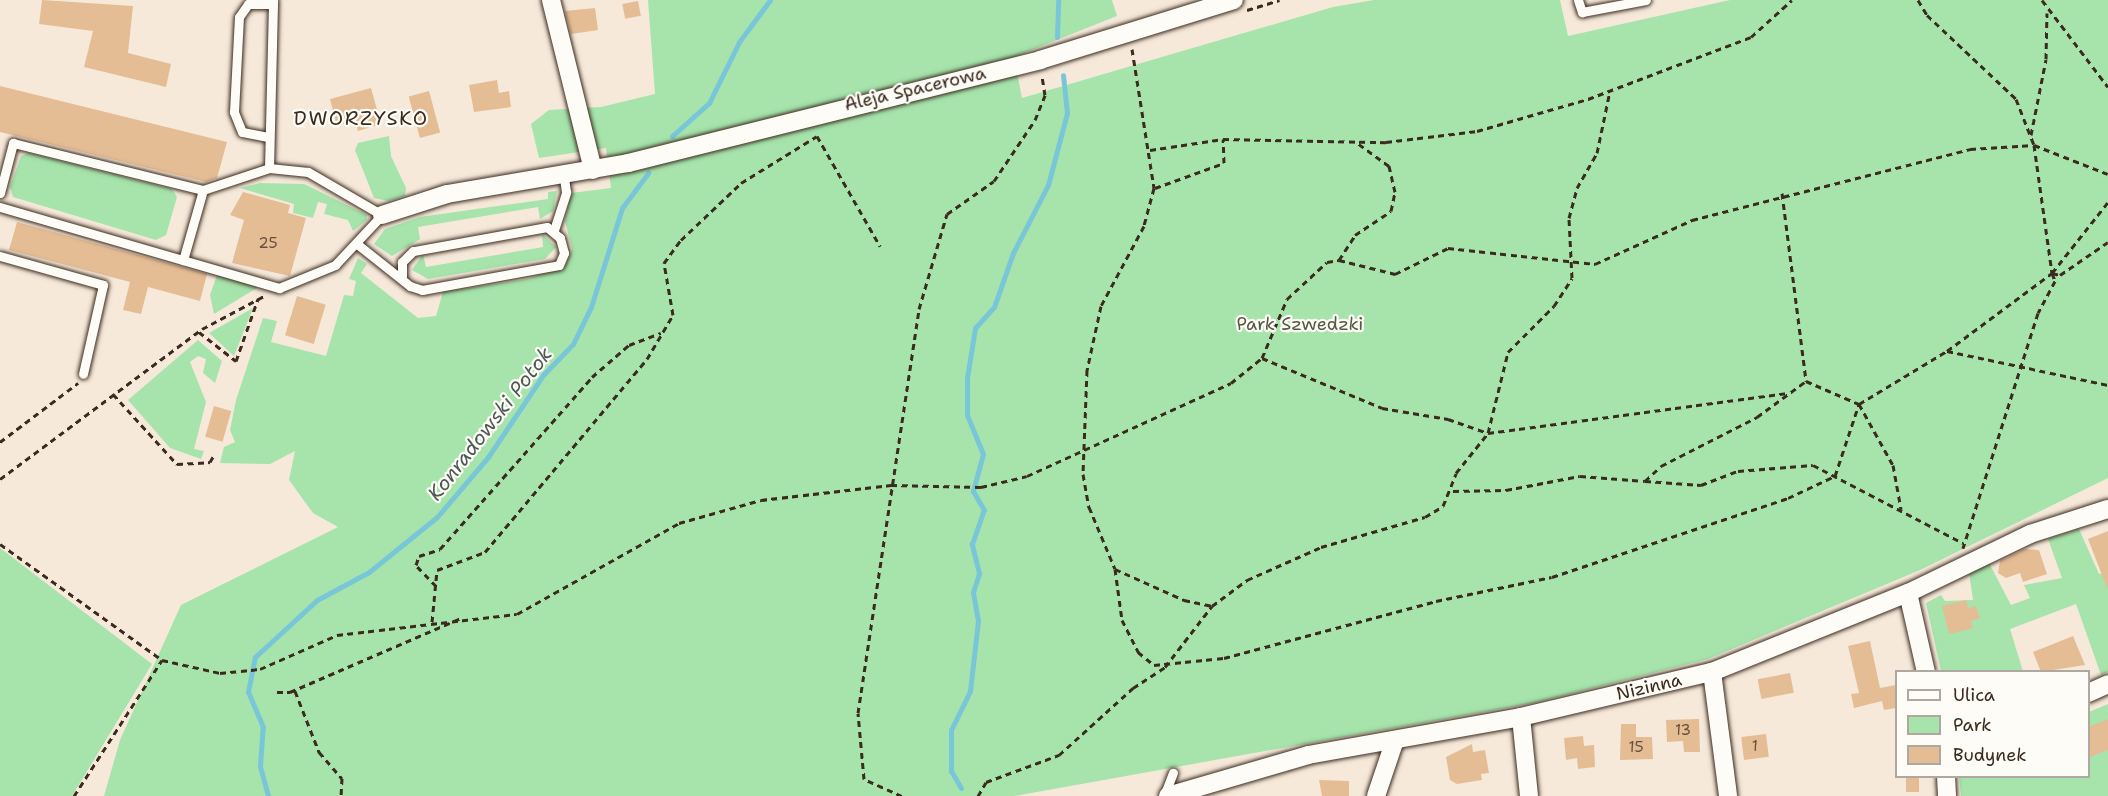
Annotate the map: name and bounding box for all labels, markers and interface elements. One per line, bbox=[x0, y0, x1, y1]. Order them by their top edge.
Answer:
street label: Aleja Spacerowa bbox=[842, 62, 988, 116]
district label: DWORZYSKO bbox=[293, 106, 429, 130]
house number: 25 bbox=[258, 235, 278, 253]
park label: Park Szwedzki bbox=[1237, 313, 1363, 335]
water label: Konradowski Potok bbox=[423, 343, 557, 505]
street label: Nizinna bbox=[1614, 669, 1684, 705]
legend bbox=[1895, 670, 2090, 778]
text: Ulica bbox=[1953, 683, 1995, 707]
text: Park bbox=[1953, 713, 1992, 737]
house number: 13 bbox=[1675, 722, 1691, 740]
house number: 1 bbox=[1752, 738, 1758, 756]
house number: 15 bbox=[1628, 739, 1644, 757]
text: Budynek bbox=[1953, 743, 2027, 767]

